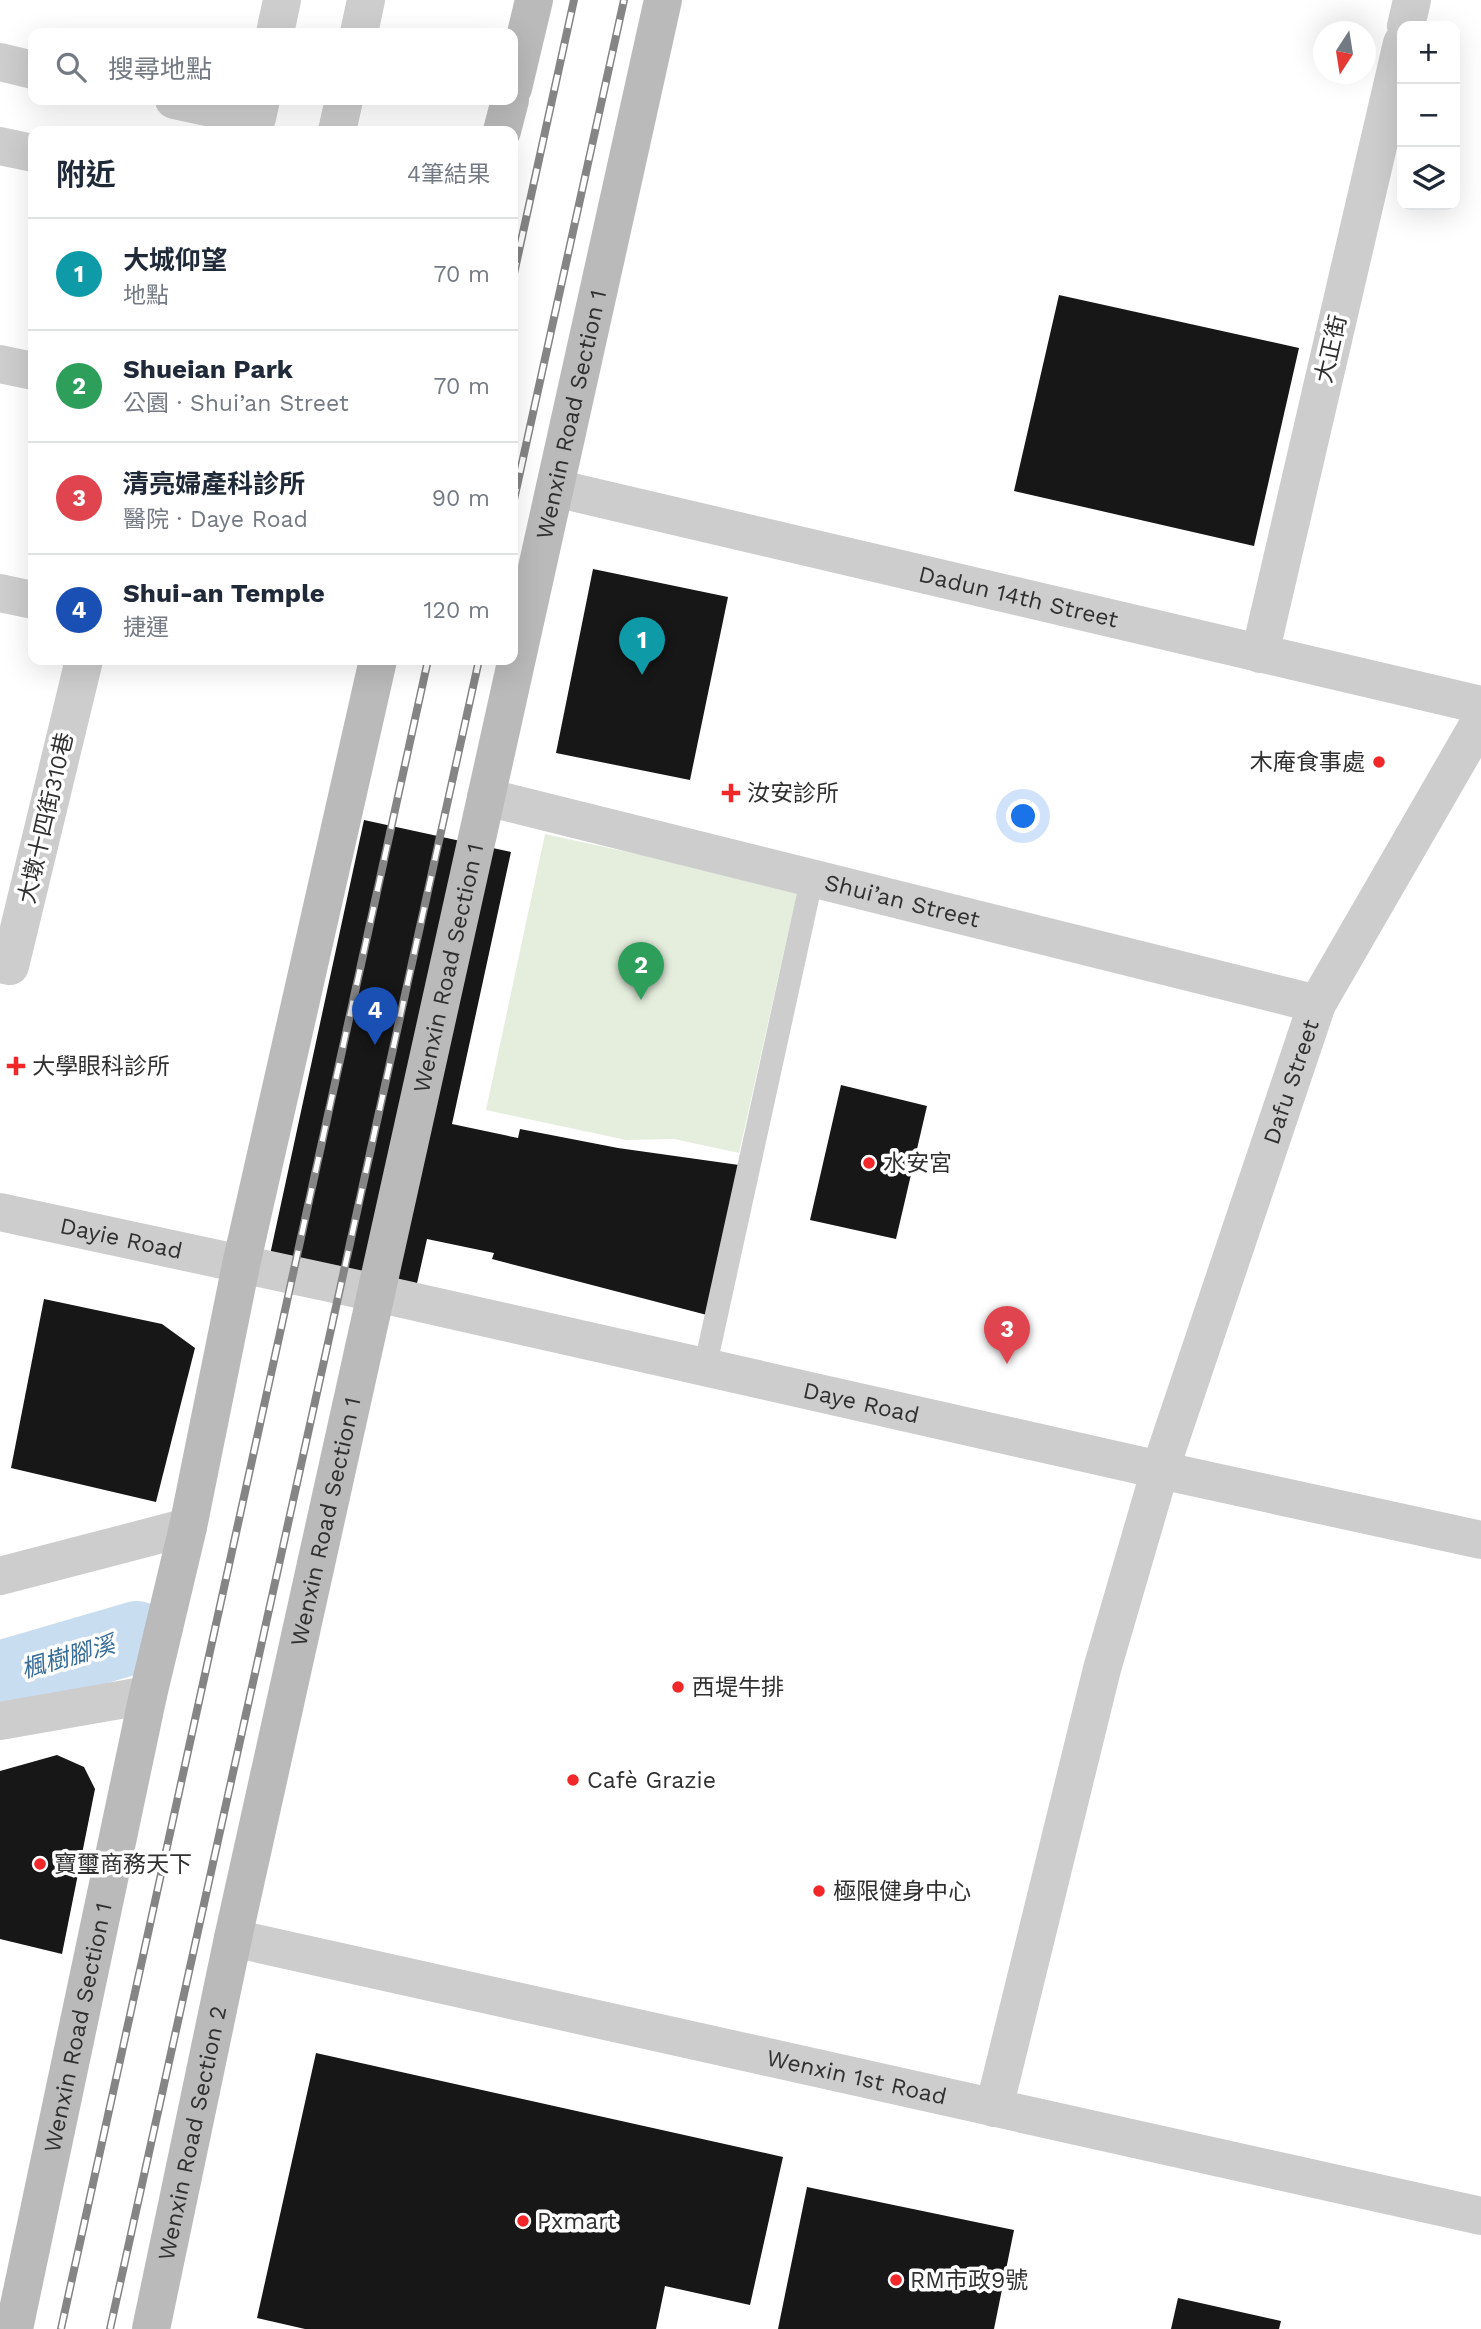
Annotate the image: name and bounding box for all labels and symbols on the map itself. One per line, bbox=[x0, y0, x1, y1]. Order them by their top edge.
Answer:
north arrow bbox=[1313, 21, 1376, 84]
street label: Wenxin Road Section 1 bbox=[530, 287, 612, 542]
street label: 大正街 bbox=[1310, 312, 1352, 386]
street label: Dadun 14th Street bbox=[916, 560, 1121, 633]
pin: 1 bbox=[619, 617, 665, 675]
street label: 大墩十四街310巷 bbox=[13, 730, 79, 906]
place label: 木庵食事處 bbox=[1250, 749, 1365, 776]
marker: 木庵食事處 bbox=[1371, 754, 1387, 770]
place label: 汝安診所 bbox=[747, 780, 839, 807]
marker: 汝安診所 bbox=[721, 783, 741, 803]
your location bbox=[1006, 799, 1040, 833]
street label: Wenxin Road Section 1 bbox=[407, 841, 489, 1095]
street label: Shui’an Street bbox=[822, 868, 983, 933]
pin: 2 bbox=[618, 942, 664, 1000]
pin: 4 bbox=[352, 987, 398, 1045]
street label: Dafu Street bbox=[1257, 1016, 1324, 1148]
place label: 大學眼科診所 bbox=[32, 1053, 170, 1080]
marker: 大學眼科診所 bbox=[6, 1056, 26, 1076]
place label: 水安宮 bbox=[883, 1150, 952, 1177]
marker: 水安宮 bbox=[861, 1155, 877, 1171]
street label: Dayie Road bbox=[58, 1212, 185, 1264]
pin: 3 bbox=[984, 1306, 1030, 1364]
street label: Daye Road bbox=[801, 1376, 922, 1429]
street label: Wenxin Road Section 1 bbox=[285, 1394, 366, 1649]
water label: 楓樹腳溪 bbox=[18, 1629, 121, 1684]
place label: 西堤牛排 bbox=[692, 1674, 784, 1701]
marker: 西堤牛排 bbox=[670, 1679, 686, 1695]
place label: Cafè Grazie bbox=[587, 1767, 716, 1794]
marker: Cafè Grazie bbox=[565, 1772, 581, 1788]
place label: 寶璽商務天下 bbox=[54, 1851, 192, 1878]
marker: 寶璽商務天下 bbox=[32, 1856, 48, 1872]
place label: 極限健身中心 bbox=[833, 1878, 971, 1905]
marker: 極限健身中心 bbox=[811, 1883, 827, 1899]
street label: Wenxin Road Section 1 bbox=[38, 1900, 117, 2155]
street label: Wenxin Road Section 2 bbox=[152, 2004, 232, 2263]
street label: Wenxin 1st Road bbox=[764, 2044, 949, 2110]
place label: Pxmart bbox=[537, 2208, 617, 2235]
marker: Pxmart bbox=[515, 2213, 531, 2229]
place label: RM市政9號 bbox=[910, 2267, 1028, 2294]
marker: RM市政9號 bbox=[888, 2272, 904, 2288]

